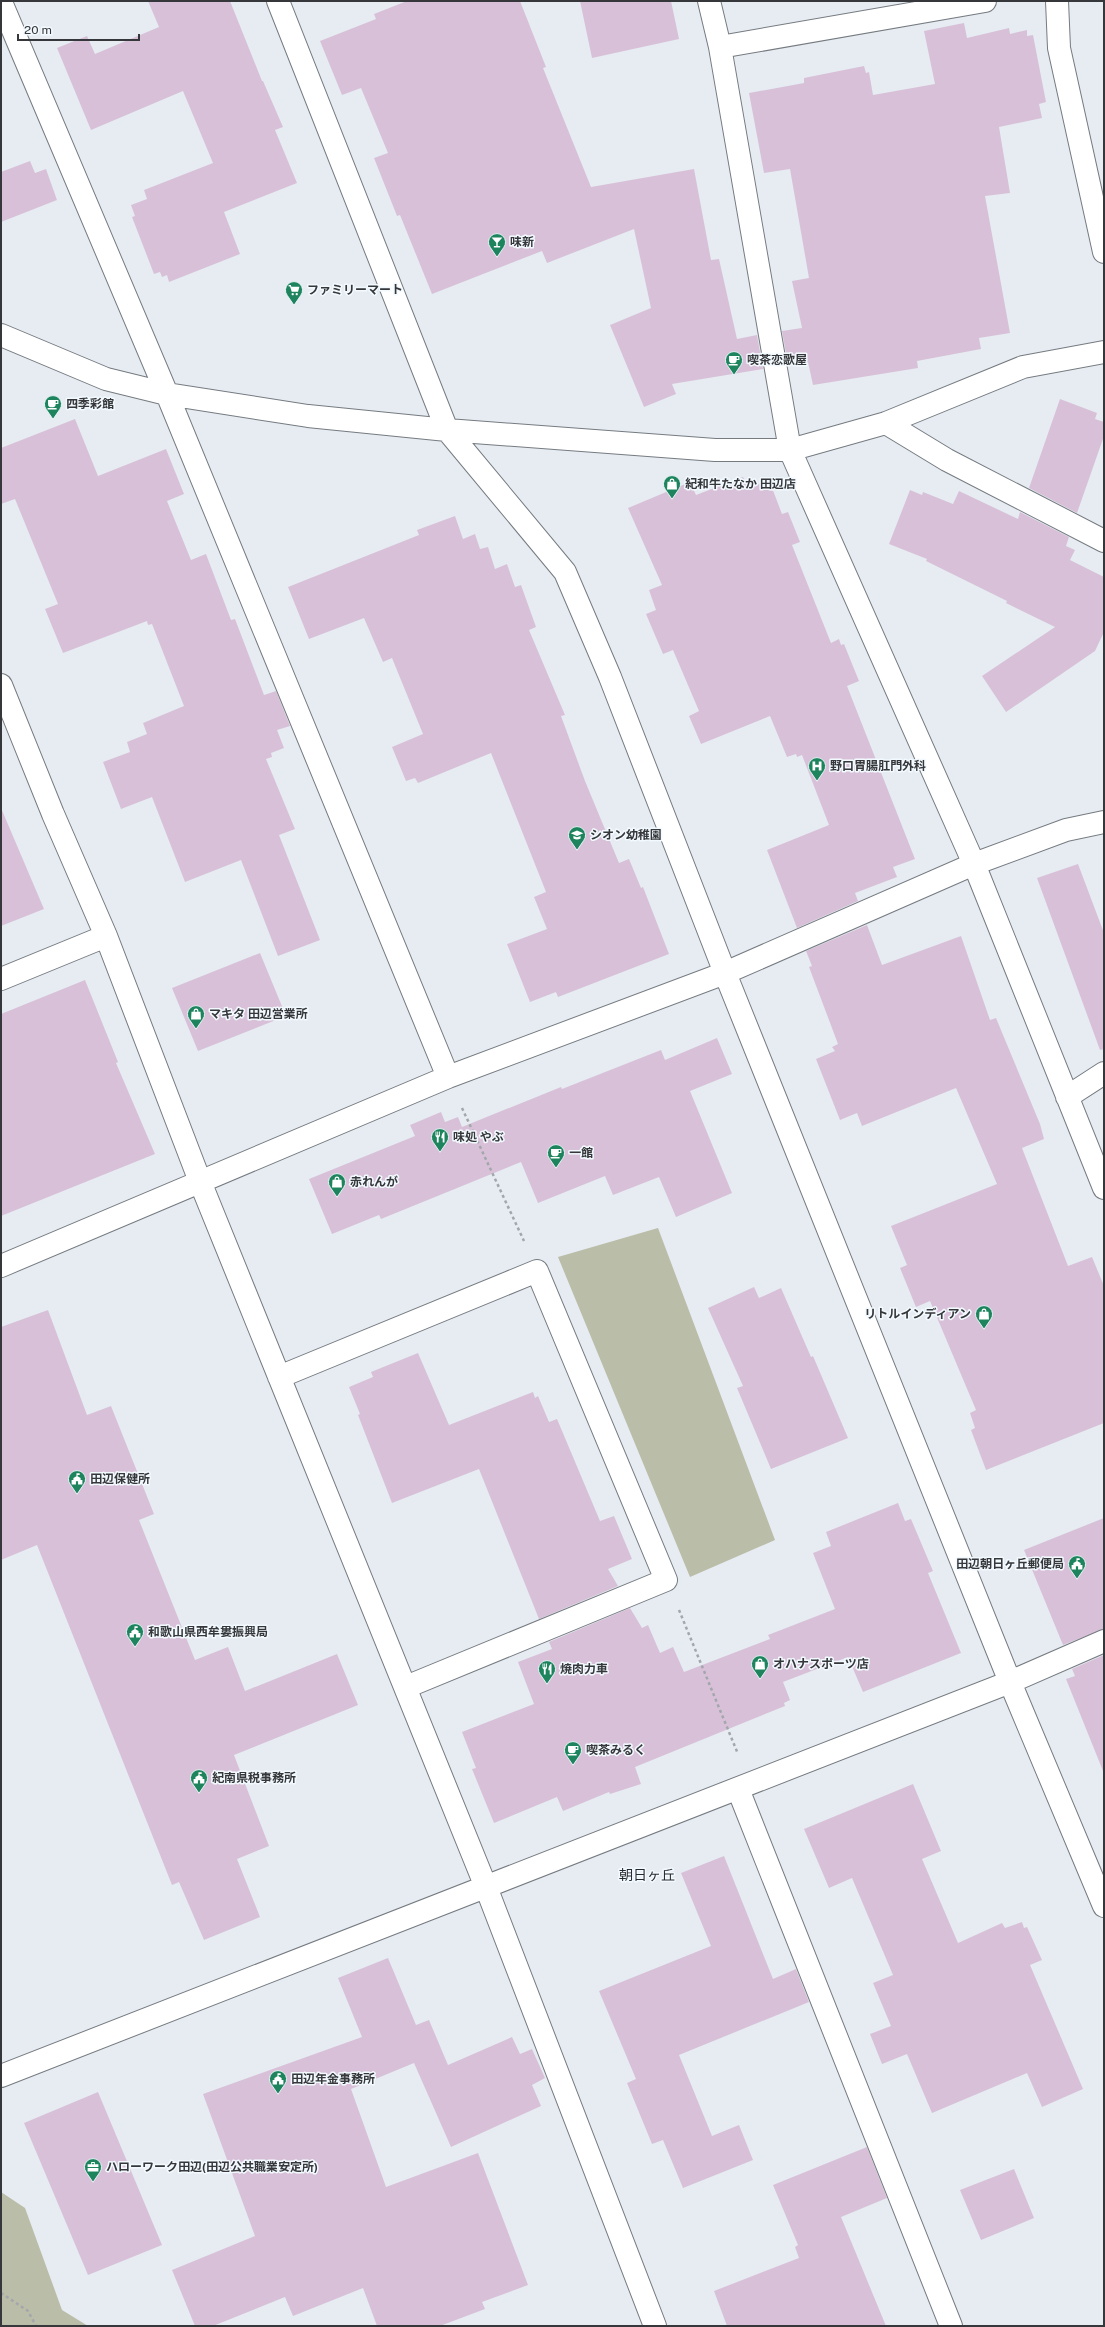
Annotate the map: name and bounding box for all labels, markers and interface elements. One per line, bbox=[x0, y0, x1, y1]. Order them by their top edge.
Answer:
scale bar bbox=[18, 16, 139, 42]
text: 20 m bbox=[24, 23, 52, 37]
bar icon: 味新 bbox=[487, 232, 507, 257]
place label: 味新 bbox=[510, 235, 534, 249]
supermarket icon: ファミリーマート bbox=[284, 280, 304, 305]
place label: ファミリーマート bbox=[307, 283, 403, 297]
cafe icon: 喫茶恋歌屋 bbox=[724, 350, 744, 375]
place label: 喫茶恋歌屋 bbox=[747, 353, 807, 367]
cafe icon: 四季彩館 bbox=[43, 394, 63, 419]
place label: 四季彩館 bbox=[66, 397, 114, 411]
shop icon: 紀和牛たなか 田辺店 bbox=[662, 474, 682, 499]
place label: 紀和牛たなか 田辺店 bbox=[685, 477, 796, 491]
hospital icon: 野口胃腸肛門外科 bbox=[807, 756, 827, 781]
place label: 野口胃腸肛門外科 bbox=[830, 759, 926, 773]
school or university icon: シオン幼稚園 bbox=[567, 825, 587, 850]
place label: シオン幼稚園 bbox=[590, 828, 662, 842]
shop icon: マキタ 田辺営業所 bbox=[186, 1004, 206, 1029]
place label: マキタ 田辺営業所 bbox=[209, 1007, 308, 1021]
restaurant icon: 味処 やぶ bbox=[430, 1127, 450, 1152]
place label: 味処 やぶ bbox=[453, 1130, 504, 1144]
cafe icon: 一館 bbox=[546, 1143, 566, 1168]
place label: 一館 bbox=[569, 1146, 593, 1160]
shop icon: 赤れんが bbox=[327, 1172, 347, 1197]
place label: 赤れんが bbox=[350, 1175, 398, 1189]
shop icon: リトルインディアン bbox=[974, 1304, 994, 1329]
place label: リトルインディアン bbox=[864, 1307, 971, 1321]
public building icon: 田辺保健所 bbox=[67, 1469, 87, 1494]
place label: 田辺保健所 bbox=[90, 1472, 150, 1486]
public building icon: 田辺朝日ヶ丘郵便局 bbox=[1067, 1554, 1087, 1579]
place label: 田辺朝日ヶ丘郵便局 bbox=[956, 1557, 1064, 1571]
public building icon: 和歌山県西牟婁振興局 bbox=[125, 1622, 145, 1647]
place label: 和歌山県西牟婁振興局 bbox=[148, 1625, 268, 1639]
shop icon: オハナスポーツ店 bbox=[750, 1654, 770, 1679]
place label: オハナスポーツ店 bbox=[773, 1657, 869, 1671]
restaurant icon: 焼肉力車 bbox=[537, 1659, 557, 1684]
place label: 焼肉力車 bbox=[560, 1662, 608, 1676]
cafe icon: 喫茶みるく bbox=[563, 1740, 583, 1765]
place label: 喫茶みるく bbox=[586, 1743, 646, 1757]
public building icon: 紀南県税事務所 bbox=[189, 1768, 209, 1793]
place label: 紀南県税事務所 bbox=[212, 1771, 296, 1785]
district label: 朝日ヶ丘 bbox=[619, 1867, 675, 1883]
public building icon: 田辺年金事務所 bbox=[268, 2069, 288, 2094]
place label: 田辺年金事務所 bbox=[291, 2072, 375, 2086]
office icon: ハローワーク田辺(田辺公共職業安定所) bbox=[83, 2157, 103, 2182]
place label: ハローワーク田辺(田辺公共職業安定所) bbox=[106, 2160, 318, 2174]

